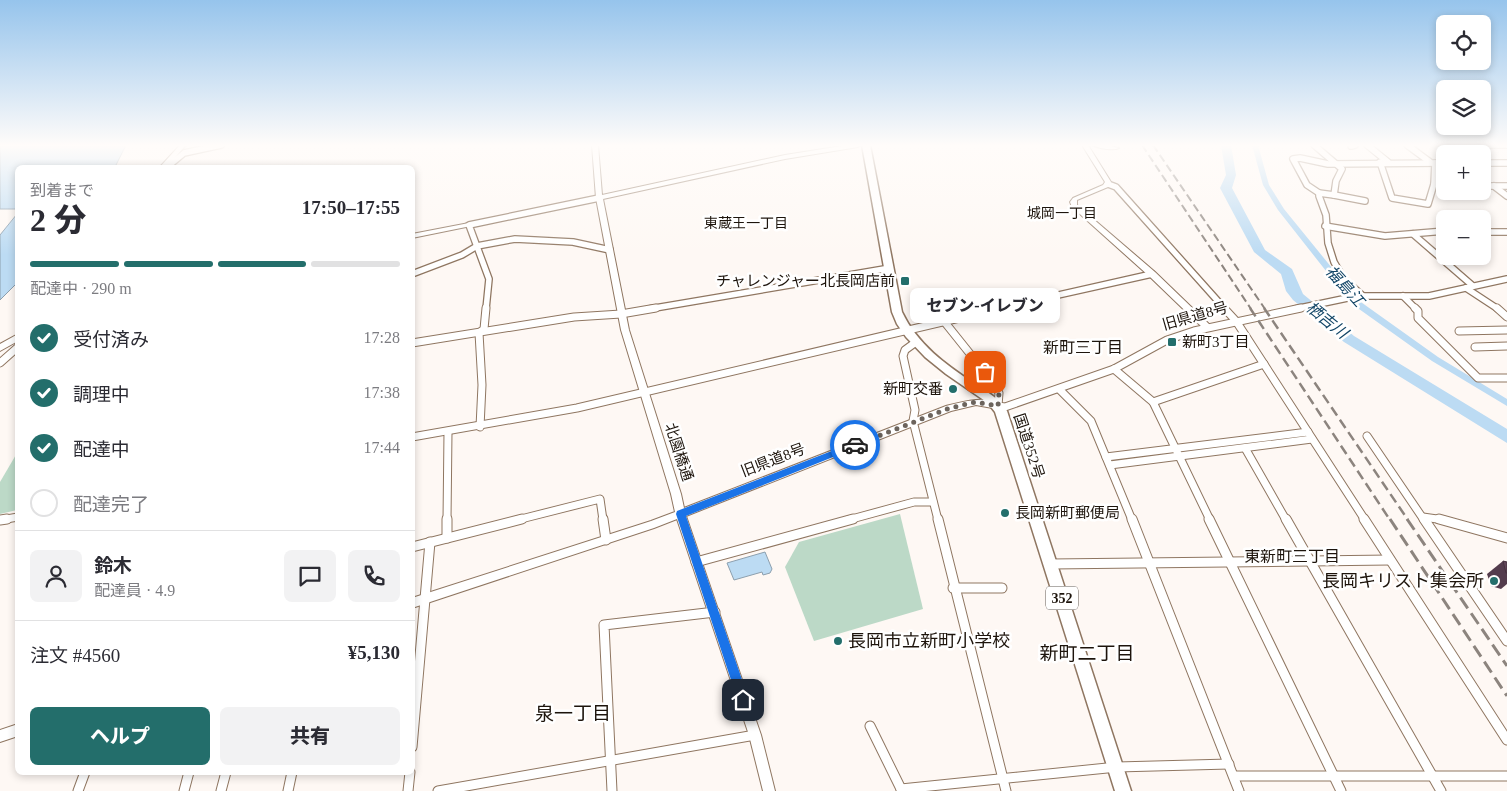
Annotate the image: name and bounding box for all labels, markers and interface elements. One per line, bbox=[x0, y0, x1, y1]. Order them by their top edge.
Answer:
map controls bbox=[1436, 15, 1491, 265]
button: locate bbox=[1436, 15, 1491, 70]
button: layers bbox=[1436, 80, 1491, 135]
button: + bbox=[1436, 145, 1491, 200]
text: 到着まで bbox=[30, 182, 94, 199]
text: 17:50–17:55 bbox=[302, 197, 400, 218]
text: 2 分 bbox=[30, 202, 86, 238]
district label: 城岡一丁目 bbox=[1027, 206, 1097, 221]
button: − bbox=[1436, 210, 1491, 265]
district label: 東蔵王一丁目 bbox=[704, 216, 788, 231]
water label: 福島江 bbox=[1323, 262, 1369, 311]
place label: チャレンジャー北長岡店前 bbox=[716, 272, 895, 289]
marker: チャレンジャー北長岡店前 bbox=[899, 275, 911, 287]
text: 配達中 · 290 m bbox=[30, 280, 132, 297]
callout: セブン-イレブン bbox=[910, 287, 1060, 322]
text: セブン-イレブン bbox=[926, 297, 1044, 314]
water label: 栖吉川 bbox=[1303, 298, 1353, 343]
street label: 旧県道8号 bbox=[1160, 299, 1230, 333]
icon: check bbox=[30, 324, 58, 352]
text: 受付済み bbox=[73, 329, 149, 350]
text: 17:28 bbox=[364, 329, 400, 346]
place label: 新町3丁目 bbox=[1182, 334, 1250, 350]
marker: 新町3丁目 bbox=[1166, 336, 1178, 348]
district label: 新町三丁目 bbox=[1043, 339, 1123, 356]
pin bbox=[964, 351, 1006, 393]
icon: bag bbox=[971, 358, 999, 386]
icon: check bbox=[30, 379, 58, 407]
place label: 新町交番 bbox=[883, 381, 943, 397]
marker: 新町交番 bbox=[947, 383, 959, 395]
text: 調理中 bbox=[73, 384, 130, 405]
text: 17:38 bbox=[364, 384, 400, 401]
street label: 国道352号 bbox=[1011, 411, 1047, 481]
courier bbox=[830, 420, 880, 470]
street label: 北園橋通 bbox=[662, 421, 697, 483]
icon: car bbox=[841, 431, 869, 459]
icon: check bbox=[30, 434, 58, 462]
text: 配達中 bbox=[73, 439, 130, 460]
text: 17:44 bbox=[364, 439, 400, 456]
street label: 旧県道8号 bbox=[739, 440, 807, 480]
text: 配達完了 bbox=[73, 494, 149, 515]
place label: 長岡新町郵便局 bbox=[1015, 505, 1120, 521]
marker: 長岡新町郵便局 bbox=[999, 507, 1011, 519]
district label: 東新町三丁目 bbox=[1244, 548, 1340, 565]
button: person bbox=[30, 550, 82, 602]
button: chat bbox=[284, 550, 336, 602]
button: phone bbox=[348, 550, 400, 602]
text: 鈴木 bbox=[94, 555, 132, 576]
place label: 長岡キリスト集会所 bbox=[1322, 571, 1484, 591]
marker: 長岡キリスト集会所 bbox=[1488, 575, 1500, 587]
text: 配達員 · 4.9 bbox=[94, 582, 175, 599]
road number: 352 bbox=[1046, 586, 1078, 610]
place label: 長岡市立新町小学校 bbox=[848, 631, 1010, 651]
marker: 長岡市立新町小学校 bbox=[832, 635, 844, 647]
text: ¥5,130 bbox=[348, 642, 400, 663]
district label: 新町二丁目 bbox=[1039, 643, 1135, 664]
text: 注文 #4560 bbox=[30, 645, 120, 666]
pin bbox=[722, 679, 764, 721]
icon: home bbox=[729, 686, 757, 714]
district label: 泉一丁目 bbox=[535, 703, 611, 724]
button: ヘルプ bbox=[30, 707, 210, 765]
button: 共有 bbox=[220, 707, 400, 765]

